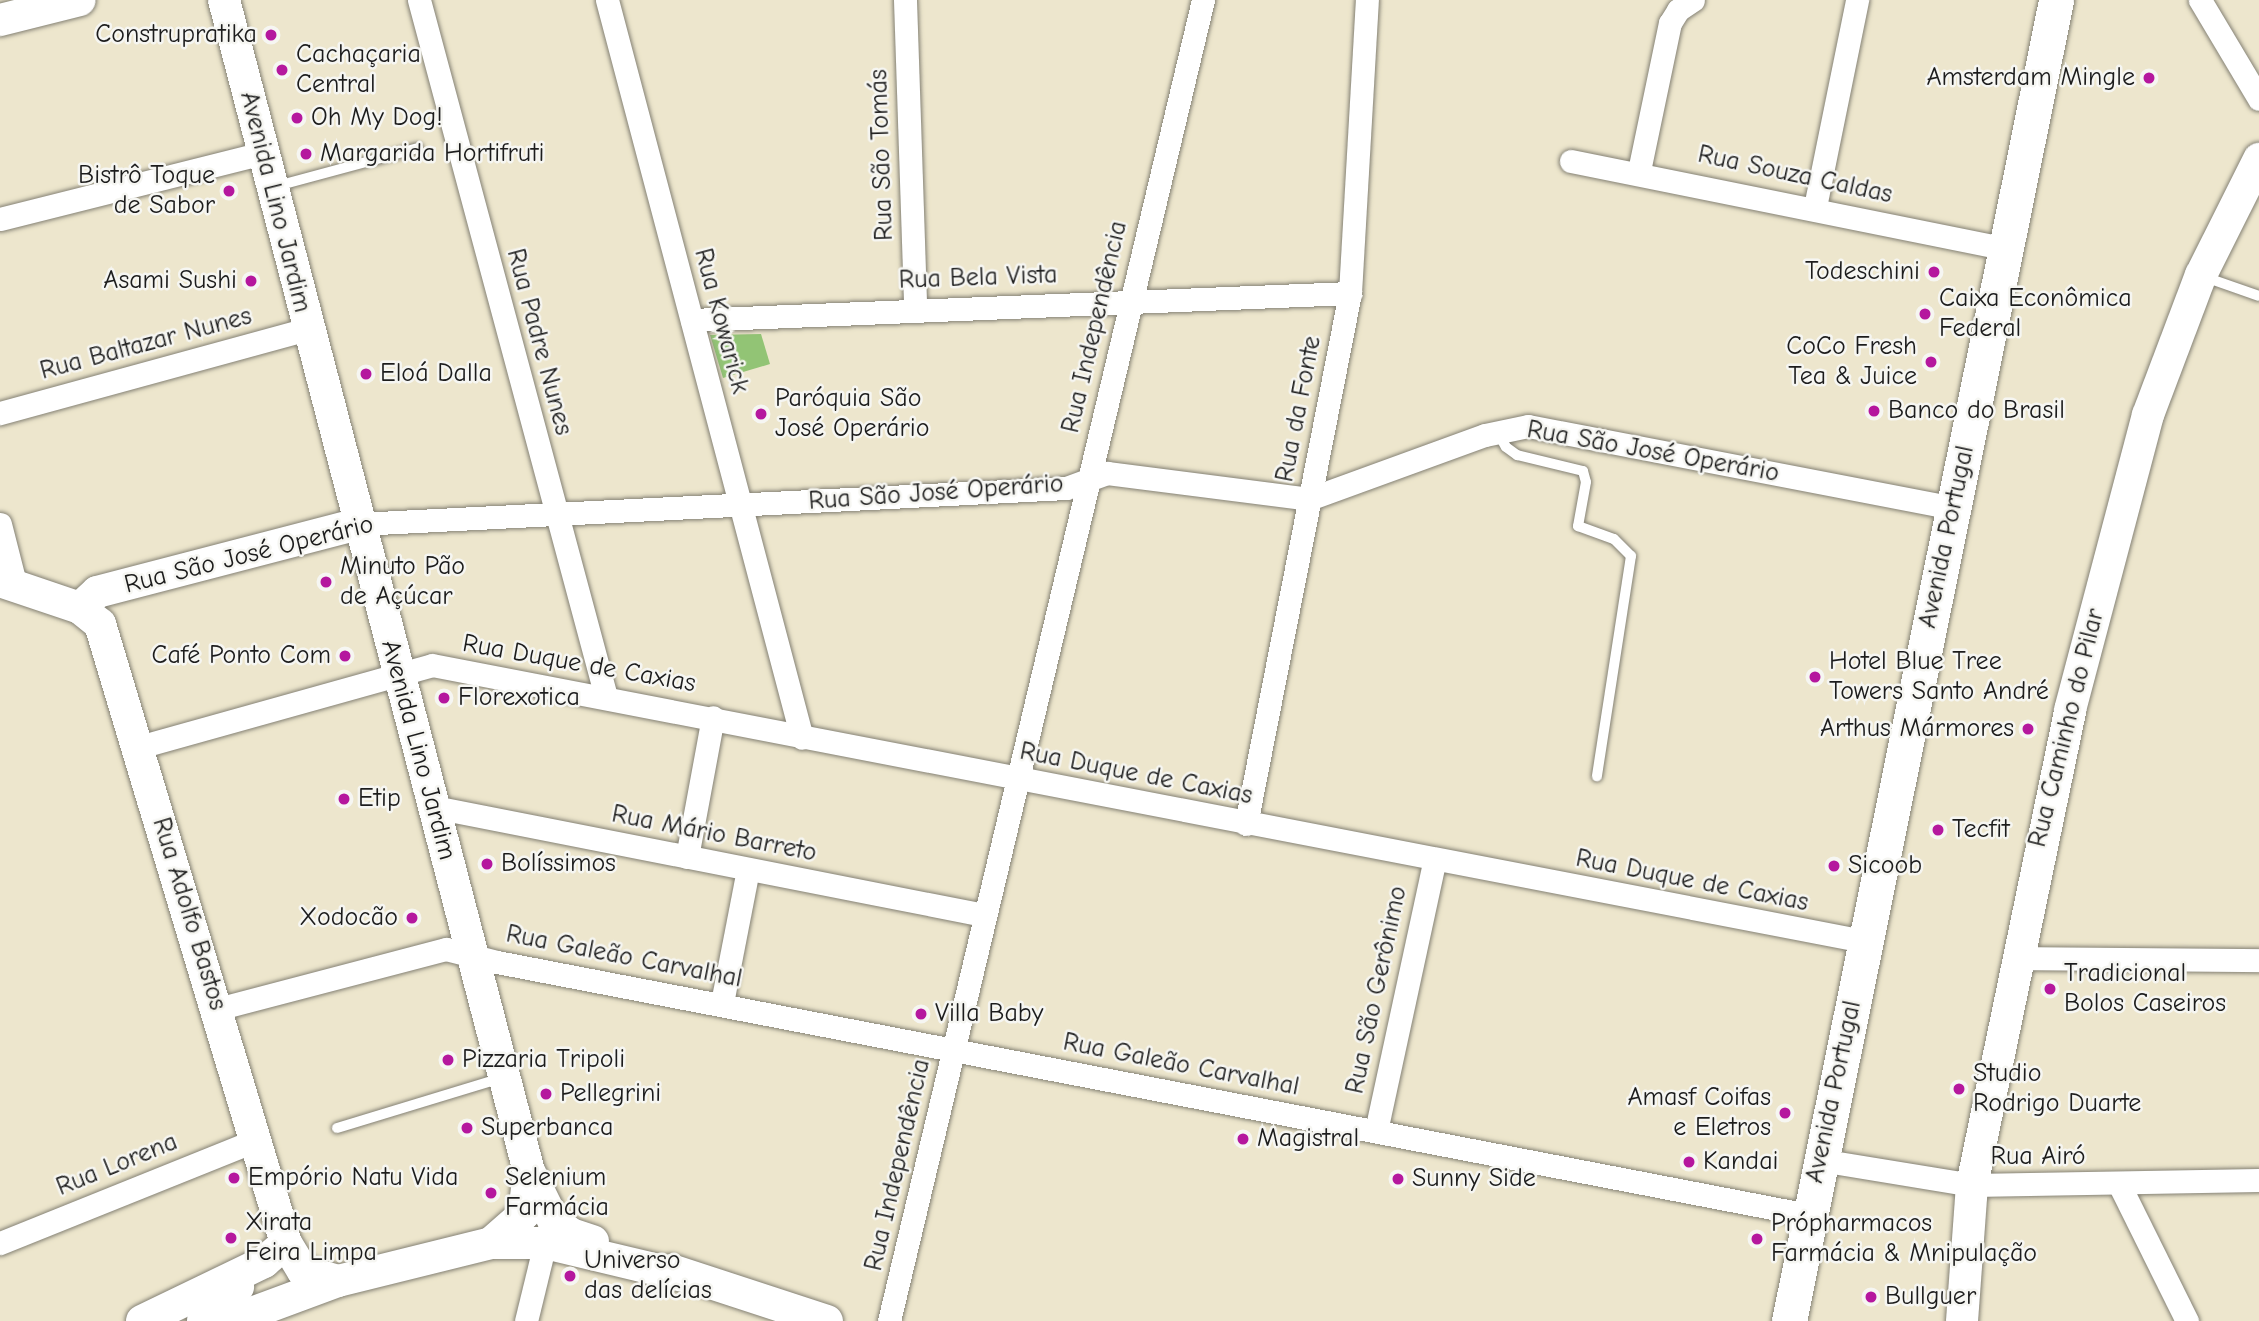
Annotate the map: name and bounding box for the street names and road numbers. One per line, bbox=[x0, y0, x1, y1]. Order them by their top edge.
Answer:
street label: Rua São Tomás bbox=[863, 69, 901, 241]
street label: Avenida Lino Jardim bbox=[232, 88, 318, 316]
street label: Rua Souza Caldas bbox=[1695, 139, 1895, 211]
street label: Rua Independência bbox=[1055, 218, 1135, 436]
street label: Rua Padre Nunes bbox=[499, 245, 579, 439]
street label: Rua Kowarick bbox=[687, 245, 755, 397]
street label: Rua Bela Vista bbox=[898, 260, 1058, 296]
street label: Rua Baltazar Nunes bbox=[37, 301, 255, 387]
street label: Rua da Fonte bbox=[1270, 333, 1328, 485]
street label: Rua São José Operário bbox=[1524, 414, 1782, 490]
street label: Avenida Portugal bbox=[1912, 443, 1982, 631]
street label: Rua São José Operário bbox=[807, 469, 1065, 517]
street label: Rua São José Operário bbox=[121, 509, 377, 601]
street label: Rua Caminho do Pilar bbox=[2022, 606, 2112, 850]
street label: Rua Duque de Caxias bbox=[460, 628, 698, 700]
street label: Avenida Lino Jardim bbox=[374, 637, 462, 863]
street label: Rua Duque de Caxias bbox=[1017, 736, 1255, 812]
street label: Rua Mário Barreto bbox=[609, 799, 819, 869]
street label: Rua Adolfo Bastos bbox=[145, 814, 233, 1014]
street label: Rua Duque de Caxias bbox=[1573, 843, 1811, 919]
street label: Rua São Gerônimo bbox=[1340, 883, 1414, 1097]
street label: Rua Galeão Carvalhal bbox=[503, 919, 745, 995]
street label: Avenida Portugal bbox=[1799, 998, 1869, 1186]
street label: Rua Galeão Carvalhal bbox=[1060, 1027, 1302, 1103]
street label: Rua Independência bbox=[858, 1056, 938, 1274]
street label: Rua Lorena bbox=[52, 1127, 182, 1203]
street label: Rua Airó bbox=[1990, 1141, 2086, 1173]

